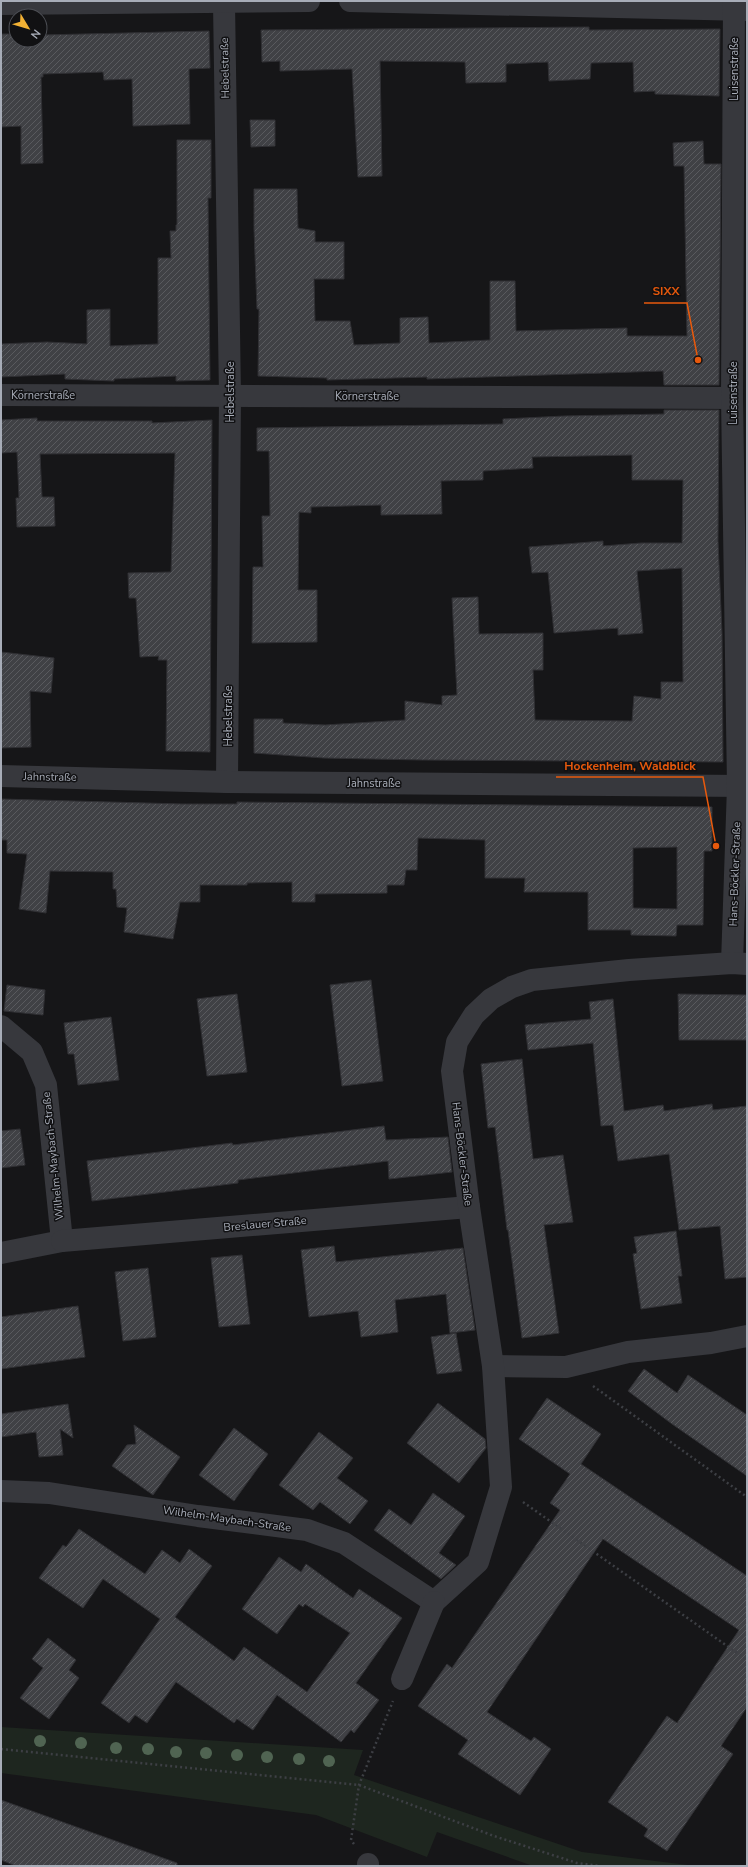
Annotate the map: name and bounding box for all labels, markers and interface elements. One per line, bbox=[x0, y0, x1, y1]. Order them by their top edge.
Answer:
north arrow bbox=[8, 8, 48, 48]
text: N bbox=[27, 26, 44, 42]
street label: Hebelstraße bbox=[217, 37, 233, 99]
street label: Luisenstraße bbox=[727, 37, 742, 101]
callout: SIXX bbox=[644, 279, 687, 303]
text: SIXX bbox=[652, 283, 680, 299]
street label: Hebelstraße bbox=[223, 361, 238, 423]
street label: Luisenstraße bbox=[726, 361, 741, 425]
street label: Körnerstraße bbox=[11, 388, 75, 403]
street label: Körnerstraße bbox=[335, 389, 399, 404]
street label: Hebelstraße bbox=[221, 685, 236, 747]
callout: Hockenheim, Waldblick bbox=[556, 753, 703, 777]
text: Hockenheim, Waldblick bbox=[564, 758, 696, 774]
street label: Jahnstraße bbox=[22, 769, 77, 785]
street label: Jahnstraße bbox=[346, 776, 401, 791]
street label: Hans-Böckler-Straße bbox=[726, 821, 744, 927]
street label: Wilhelm-Maybach-Straße bbox=[39, 1091, 67, 1221]
street label: Hans-Böckler-Straße bbox=[448, 1101, 476, 1207]
street label: Breslauer Straße bbox=[223, 1213, 307, 1235]
street label: Wilhelm-Maybach-Straße bbox=[162, 1503, 292, 1535]

